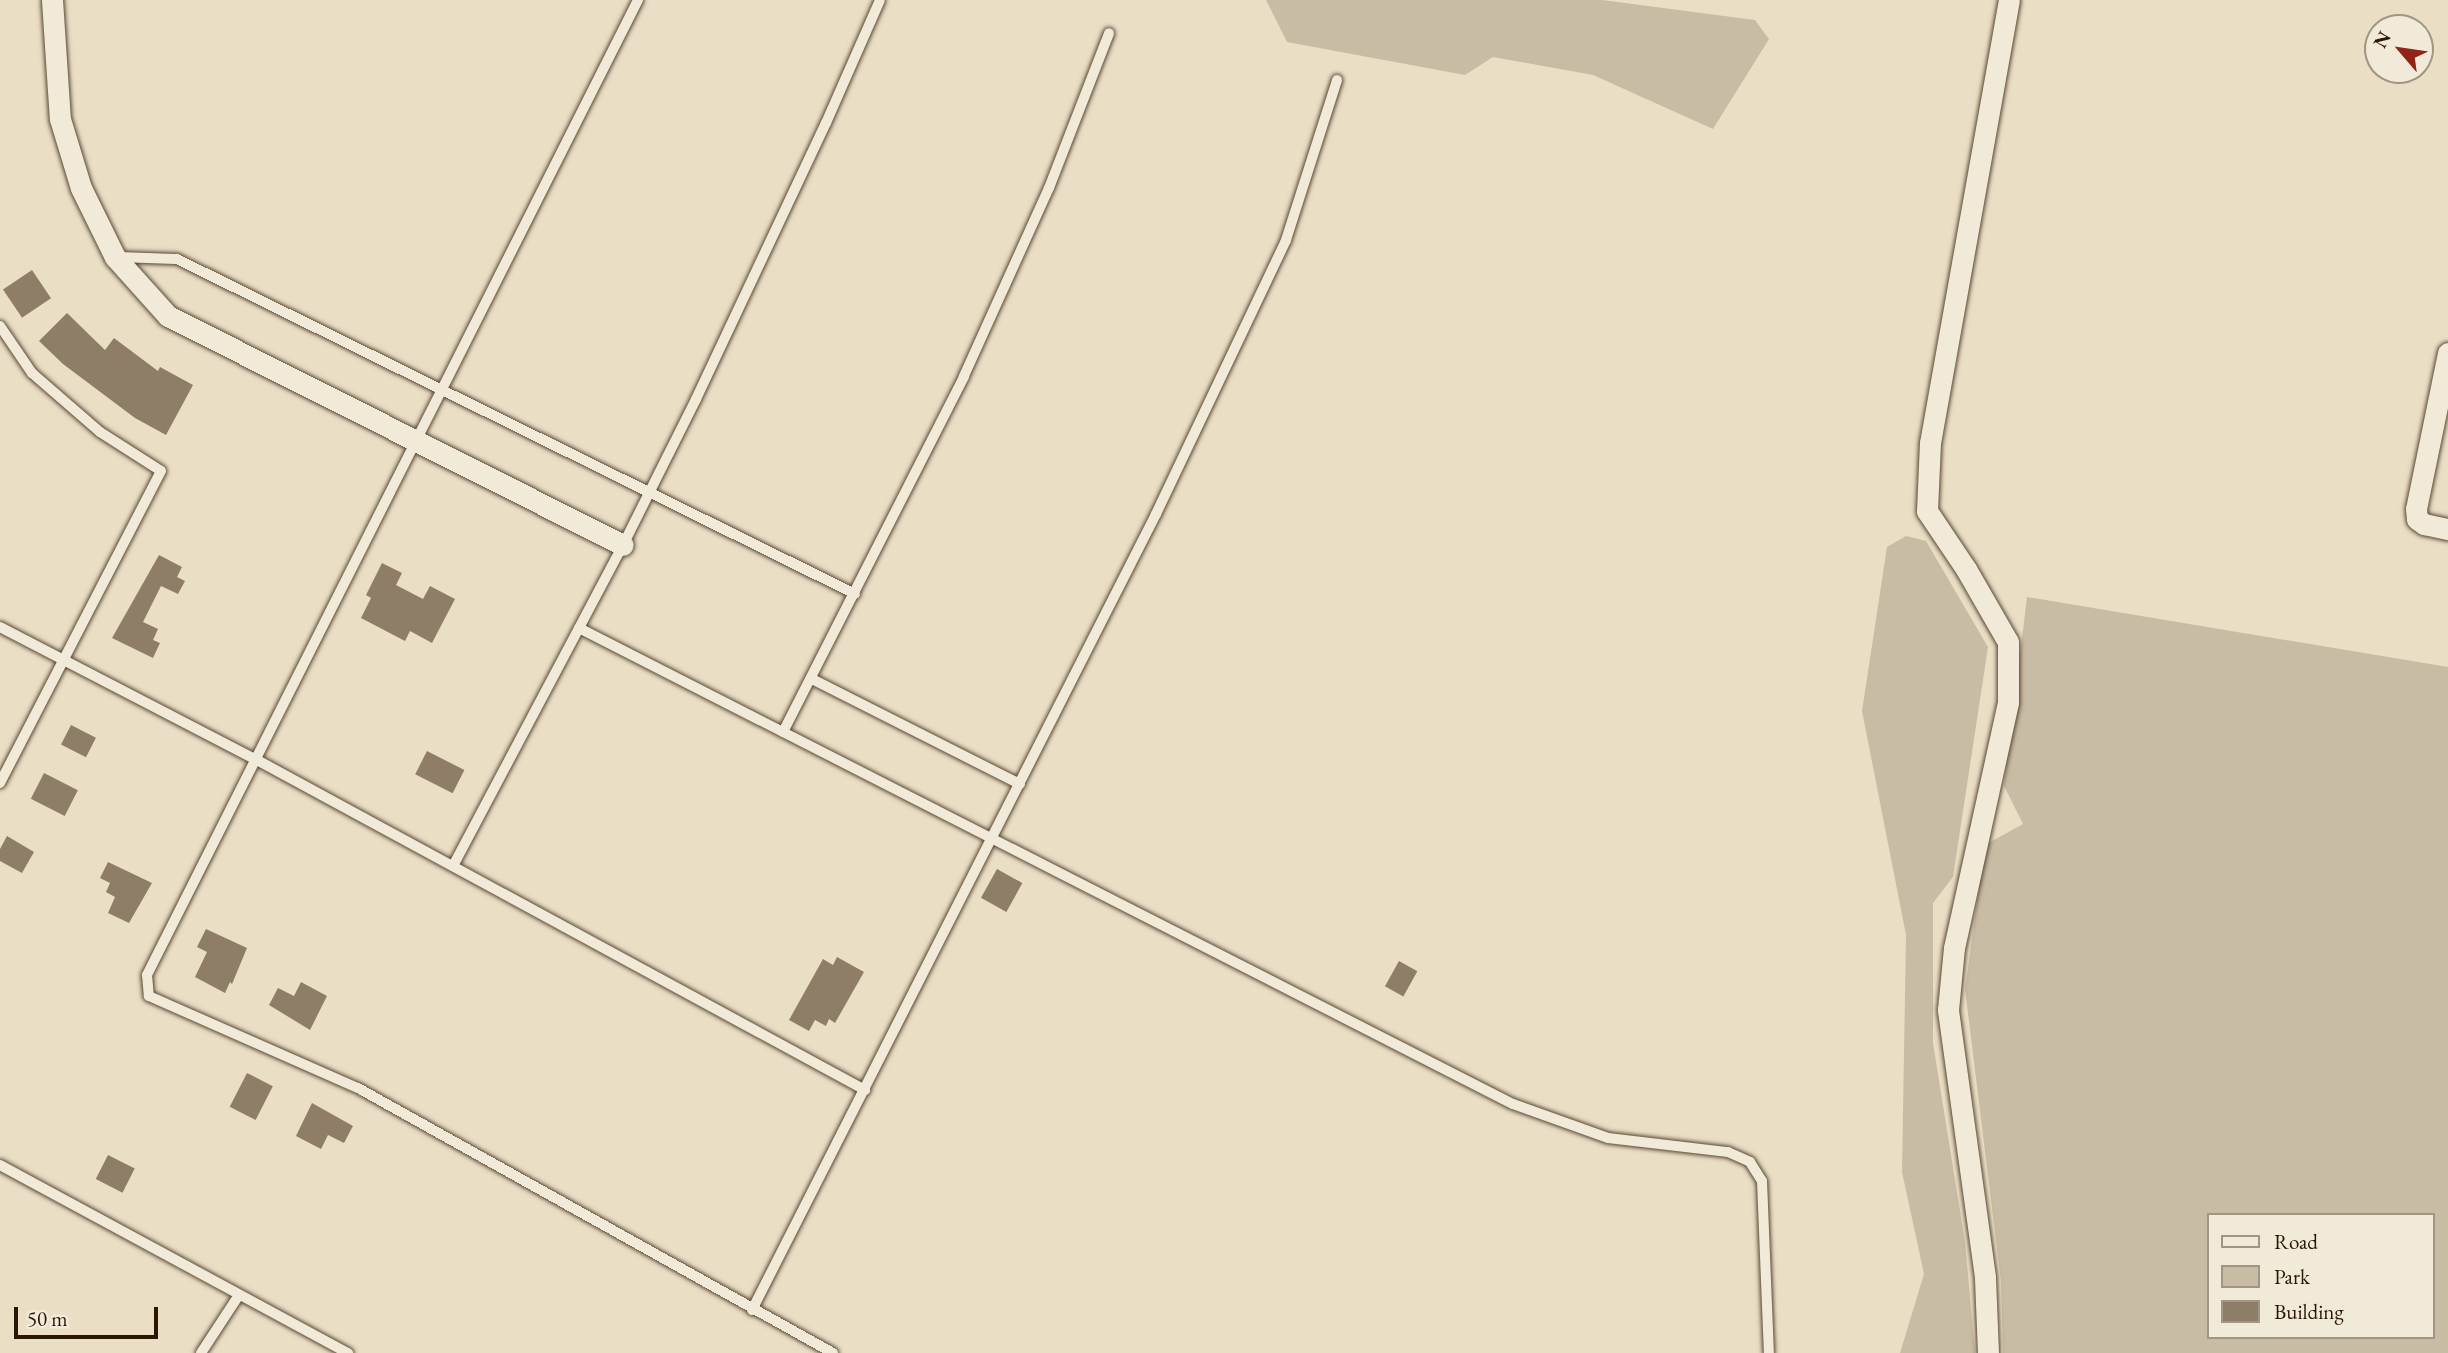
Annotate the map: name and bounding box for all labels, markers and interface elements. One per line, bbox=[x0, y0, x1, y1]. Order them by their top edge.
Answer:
north arrow bbox=[2364, 14, 2434, 84]
text: N bbox=[2367, 27, 2397, 52]
legend bbox=[2206, 1213, 2434, 1339]
text: Road bbox=[2274, 1228, 2318, 1255]
text: Park bbox=[2274, 1263, 2310, 1290]
scale bar bbox=[18, 1294, 161, 1338]
text: Building bbox=[2274, 1298, 2344, 1325]
text: 50 m bbox=[27, 1305, 68, 1332]

